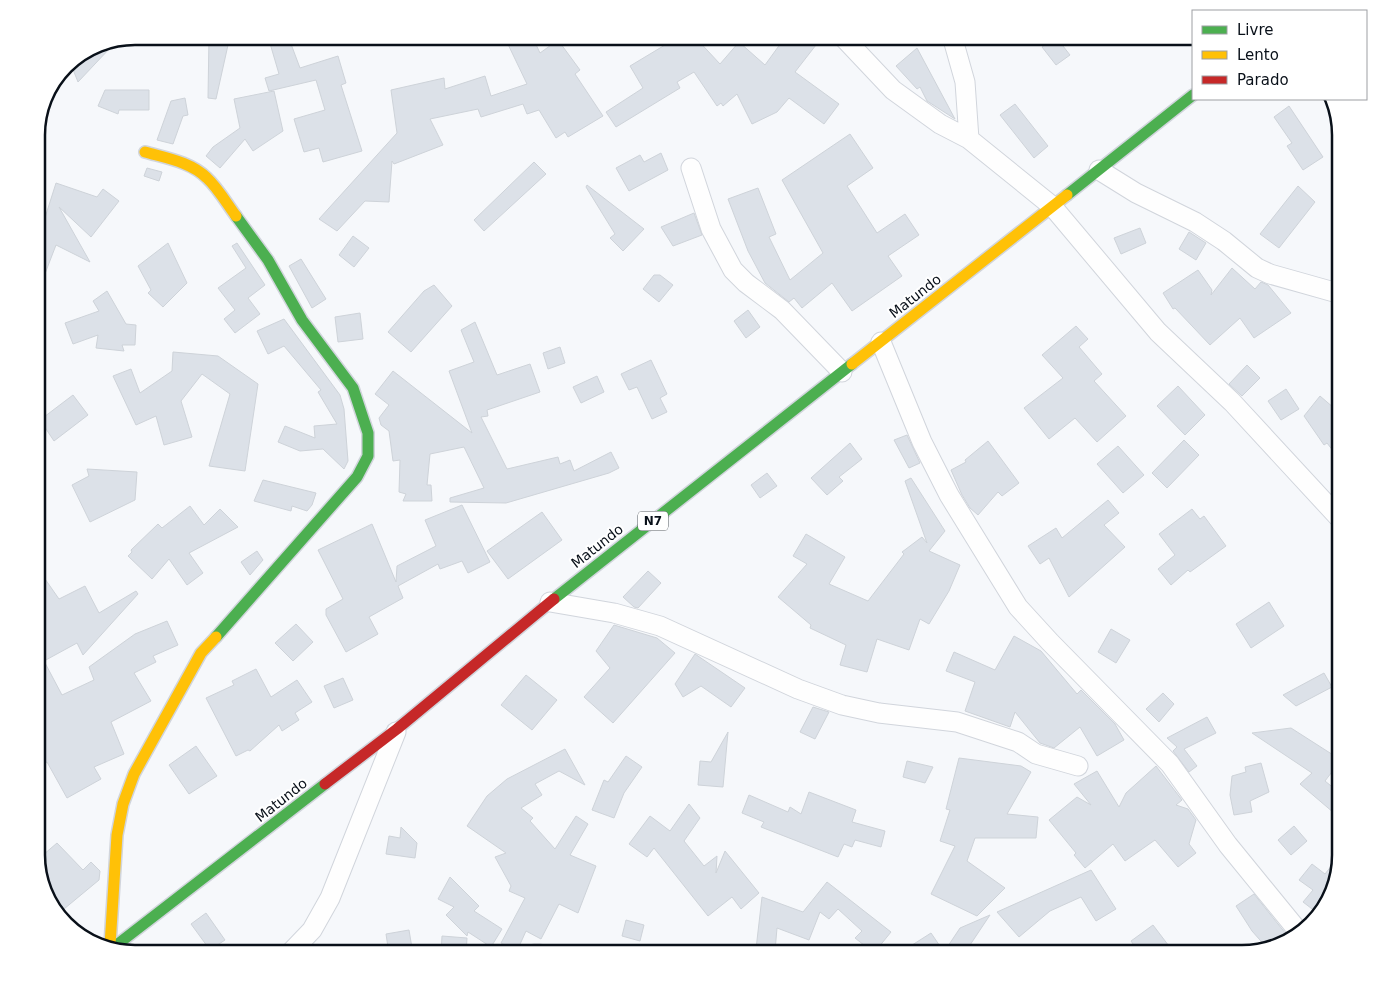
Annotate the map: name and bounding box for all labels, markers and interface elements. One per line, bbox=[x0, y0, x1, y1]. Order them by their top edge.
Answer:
legend bbox=[1192, 10, 1367, 100]
text: Livre bbox=[1237, 21, 1273, 39]
text: Lento bbox=[1237, 46, 1279, 64]
text: Parado bbox=[1237, 71, 1289, 89]
street label: Matundo bbox=[886, 271, 944, 321]
road number: N7 bbox=[638, 512, 668, 530]
street label: Matundo bbox=[568, 521, 626, 571]
street label: Matundo bbox=[252, 775, 310, 825]

